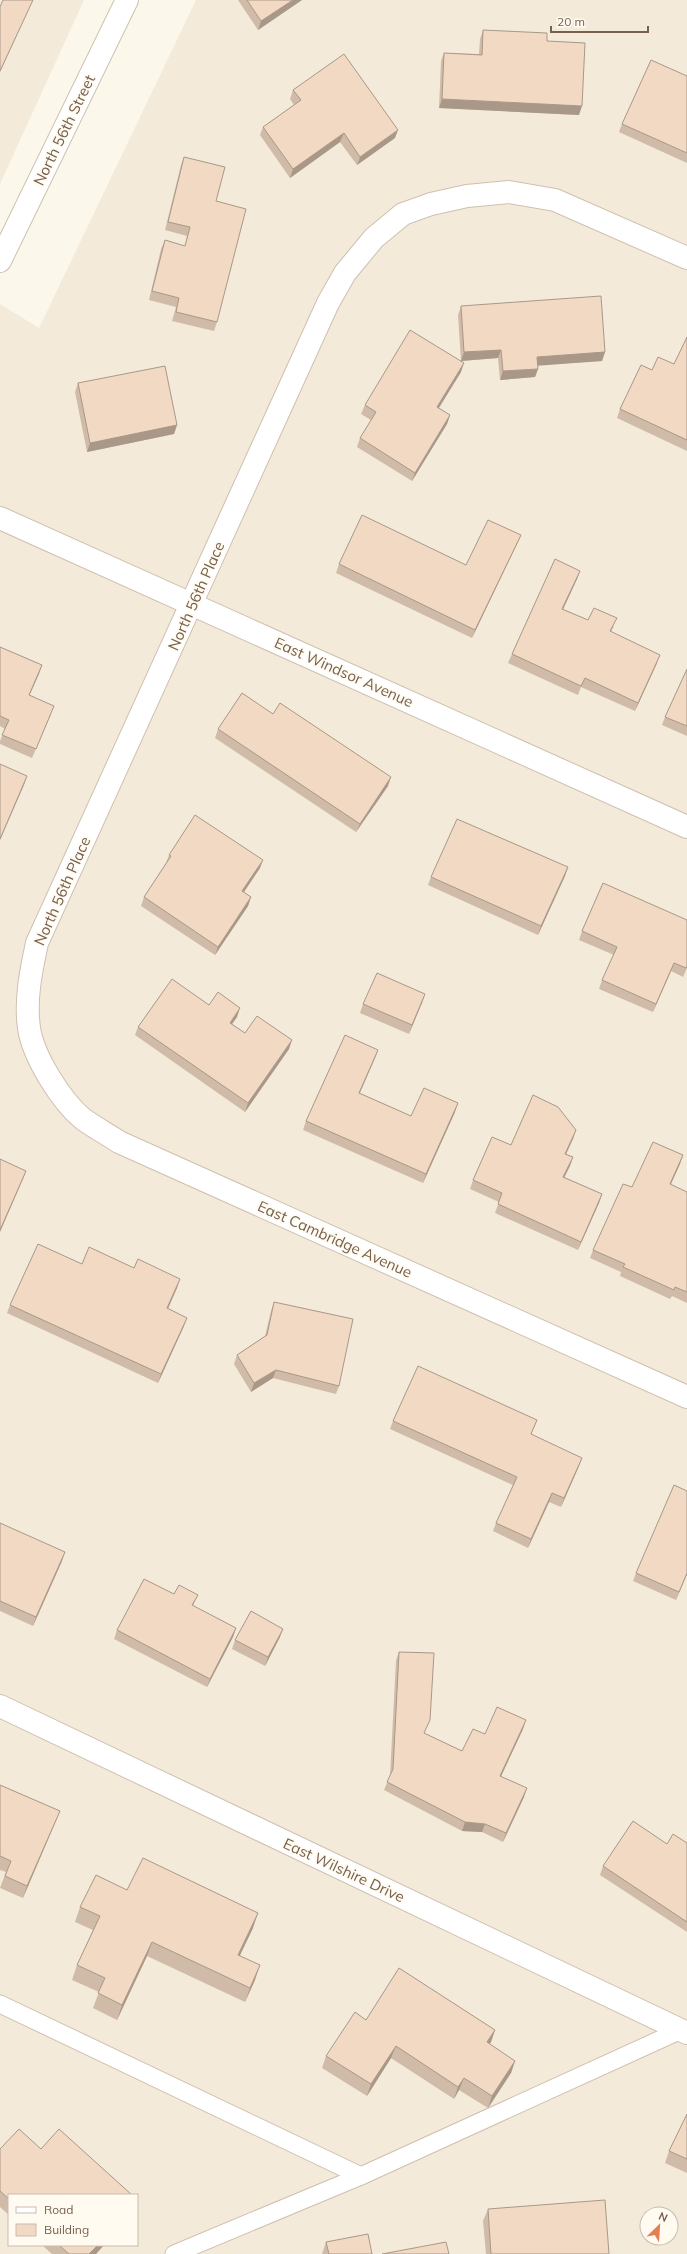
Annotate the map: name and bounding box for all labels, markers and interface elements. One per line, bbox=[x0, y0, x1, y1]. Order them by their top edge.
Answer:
scale bar bbox=[551, 8, 648, 34]
text: 20 m bbox=[557, 14, 585, 29]
street label: North 56th Street bbox=[29, 71, 99, 189]
street label: North 56th Place bbox=[163, 539, 229, 653]
street label: East Windsor Avenue bbox=[272, 633, 416, 711]
street label: North 56th Place bbox=[29, 834, 95, 948]
street label: East Cambridge Avenue bbox=[255, 1196, 415, 1282]
street label: East Wilshire Drive bbox=[280, 1834, 408, 1906]
legend bbox=[8, 2194, 138, 2246]
text: Road bbox=[44, 2202, 73, 2217]
north arrow bbox=[639, 2206, 679, 2246]
text: N bbox=[657, 2209, 670, 2225]
text: Building bbox=[44, 2222, 89, 2237]

